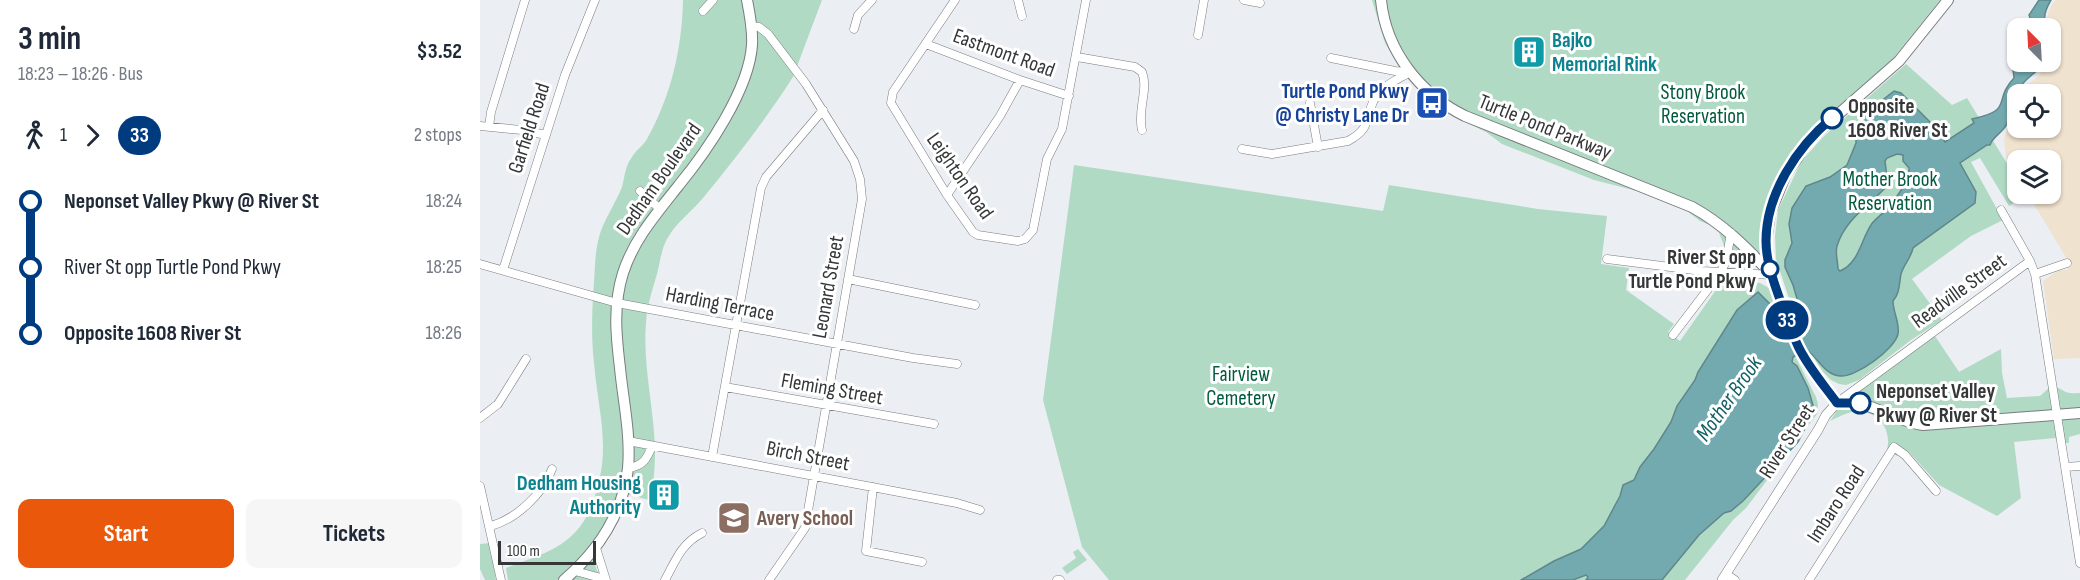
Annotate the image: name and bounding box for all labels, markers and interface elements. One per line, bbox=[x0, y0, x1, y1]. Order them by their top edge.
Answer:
north arrow bbox=[2007, 18, 2061, 72]
map controls bbox=[2007, 18, 2061, 204]
text: 3 min bbox=[18, 19, 81, 59]
street label: Eastmont Road bbox=[950, 23, 1058, 83]
place label: Bajko Memorial Rink bbox=[1552, 28, 1657, 77]
building icon: Bajko Memorial Rink bbox=[1511, 34, 1547, 70]
text: $3.52 bbox=[417, 38, 462, 65]
text: 18:23 – 18:26 · Bus bbox=[18, 62, 143, 86]
place label: Turtle Pond Pkwy @ Christy Lane Dr bbox=[1276, 79, 1410, 128]
street label: Garfield Road bbox=[503, 80, 555, 176]
park label: Stony Brook Reservation bbox=[1661, 80, 1745, 129]
button: locate bbox=[2007, 84, 2061, 138]
bus stop icon: Turtle Pond Pkwy @ Christy Lane Dr bbox=[1414, 85, 1450, 121]
street label: Turtle Pond Parkway bbox=[1475, 89, 1615, 165]
place label: Opposite 1608 River St bbox=[1848, 94, 1948, 143]
marker: Opposite 1608 River St bbox=[1821, 107, 1843, 129]
street label: Dedham Boulevard bbox=[611, 118, 707, 240]
icon: walk bbox=[18, 119, 51, 152]
icon: forward bbox=[76, 119, 109, 152]
text: 1 bbox=[60, 123, 67, 147]
text: 33 bbox=[130, 123, 149, 148]
text: 2 stops bbox=[414, 123, 462, 147]
street label: Leighton Road bbox=[921, 128, 999, 224]
button: layers bbox=[2007, 150, 2061, 204]
park label: Mother Brook Reservation bbox=[1843, 167, 1937, 216]
text: Neponset Valley Pkwy @ River St bbox=[64, 188, 319, 215]
text: 18:24 bbox=[426, 189, 462, 213]
street label: Leonard Street bbox=[807, 234, 849, 340]
place label: River St opp Turtle Pond Pkwy bbox=[1628, 245, 1756, 294]
street label: Readville Street bbox=[1907, 248, 2011, 334]
text: River St opp Turtle Pond Pkwy bbox=[64, 254, 281, 281]
text: 18:25 bbox=[426, 255, 462, 279]
marker: River St opp Turtle Pond Pkwy bbox=[1761, 260, 1779, 278]
street label: Harding Terrace bbox=[664, 281, 776, 327]
line badge: 33 bbox=[1760, 300, 1814, 340]
text: 33 bbox=[1778, 308, 1796, 333]
text: Opposite 1608 River St bbox=[64, 320, 241, 347]
text: 18:26 bbox=[425, 321, 462, 345]
water label: Mother Brook bbox=[1690, 351, 1768, 447]
park label: Fairview Cemetery bbox=[1206, 362, 1276, 411]
street label: Fleming Street bbox=[779, 368, 885, 410]
place label: Neponset Valley Pkwy @ River St bbox=[1876, 379, 1997, 428]
marker: Neponset Valley Pkwy @ River St bbox=[1849, 392, 1871, 414]
street label: River Street bbox=[1754, 399, 1820, 483]
street label: Birch Street bbox=[764, 436, 852, 476]
street label: Imbaro Road bbox=[1802, 461, 1870, 547]
place label: Dedham Housing Authority bbox=[517, 471, 641, 520]
building icon: Dedham Housing Authority bbox=[646, 477, 682, 513]
button: Start bbox=[18, 499, 234, 568]
button: Tickets bbox=[246, 499, 462, 568]
school or university icon: Avery School bbox=[716, 500, 752, 536]
place label: Avery School bbox=[756, 506, 853, 531]
scale bar bbox=[498, 538, 596, 566]
text: 100 m bbox=[507, 542, 540, 561]

